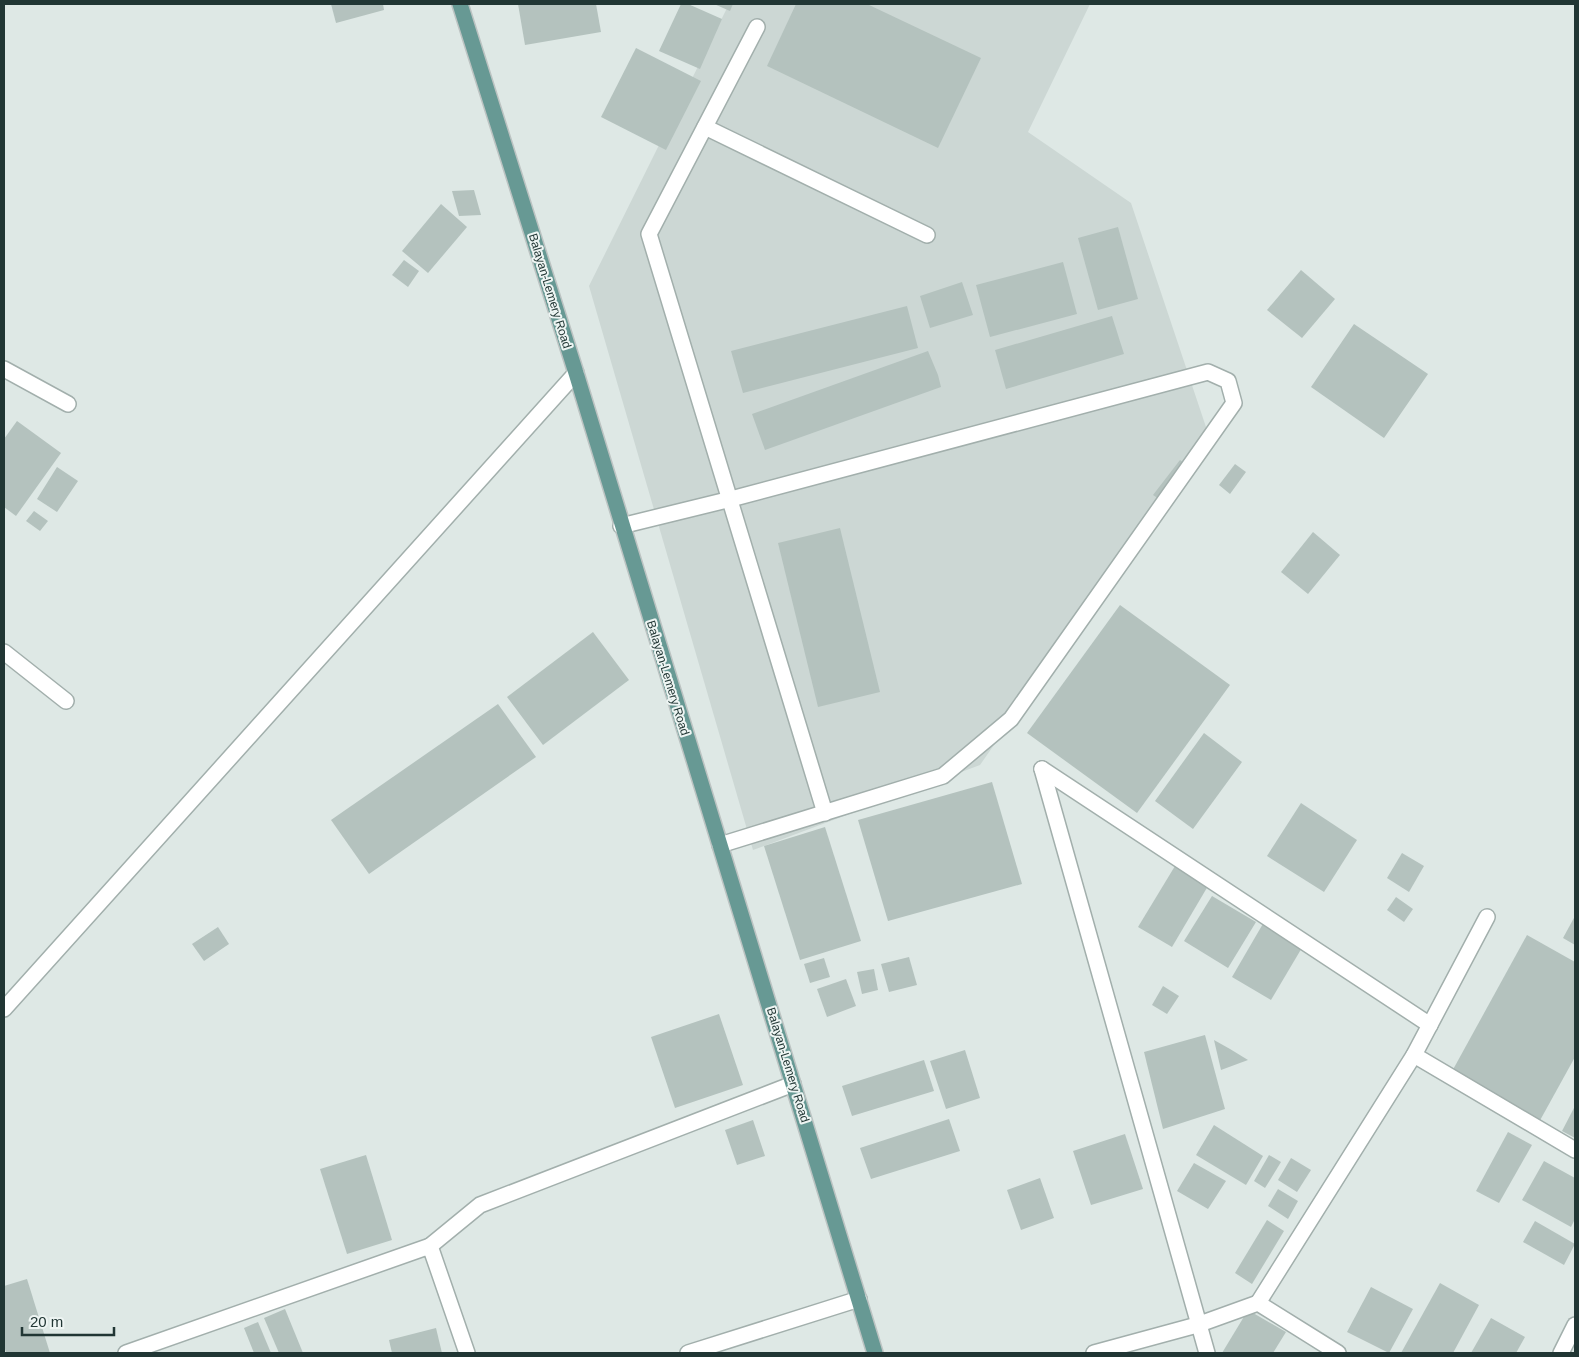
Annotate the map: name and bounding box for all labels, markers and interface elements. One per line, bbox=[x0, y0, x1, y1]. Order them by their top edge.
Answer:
street label: Balayan-Lemery Road bbox=[526, 232, 574, 350]
street label: Balayan-Lemery Road bbox=[644, 619, 692, 737]
street label: Balayan-Lemery Road bbox=[764, 1006, 812, 1124]
scale bar bbox=[22, 1304, 115, 1336]
text: 20 m bbox=[30, 1313, 63, 1330]

